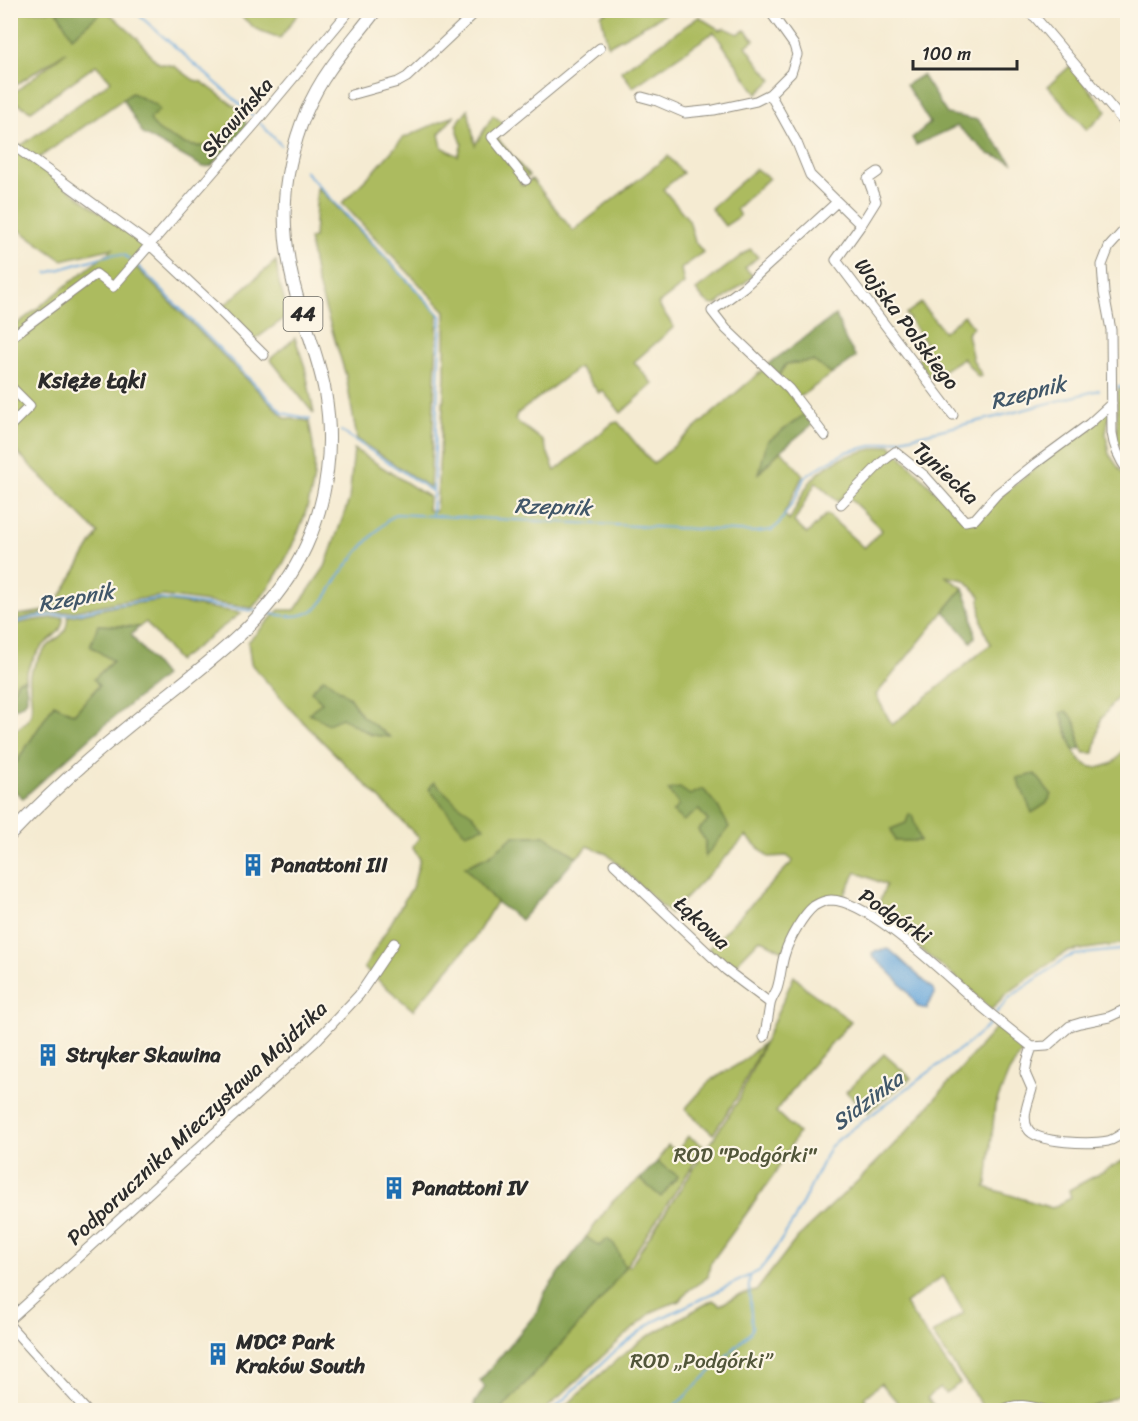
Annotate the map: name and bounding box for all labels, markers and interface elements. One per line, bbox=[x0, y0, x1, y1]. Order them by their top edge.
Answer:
scale bar bbox=[913, 33, 1016, 71]
text: 100 m bbox=[922, 38, 971, 70]
street label: Skawińska bbox=[191, 68, 283, 166]
street label: Wojska Polskiego bbox=[844, 249, 970, 399]
road number: 44 bbox=[284, 297, 322, 331]
district label: Księże Łąki bbox=[37, 361, 147, 400]
water label: Rzepnik bbox=[986, 364, 1073, 421]
street label: Tyniecka bbox=[904, 432, 989, 515]
water label: Rzepnik bbox=[514, 486, 595, 527]
water label: Rzepnik bbox=[35, 571, 120, 623]
place label: Panattoni III bbox=[271, 846, 388, 884]
building icon: Panattoni III bbox=[240, 852, 266, 878]
street label: Podgórki bbox=[851, 878, 940, 955]
street label: Łąkowa bbox=[664, 886, 740, 960]
street label: Podporucznika Mieczysława Majdzika bbox=[57, 991, 337, 1255]
place label: Stryker Skawina bbox=[65, 1036, 221, 1074]
building icon: Stryker Skawina bbox=[35, 1042, 61, 1068]
water label: Sidzinka bbox=[823, 1059, 914, 1141]
park label: ROD "Podgórki" bbox=[674, 1136, 817, 1174]
place label: Panattoni IV bbox=[412, 1169, 529, 1207]
building icon: Panattoni IV bbox=[381, 1175, 407, 1201]
place label: MDC² Park Kraków South bbox=[235, 1323, 365, 1385]
building icon: MDC² Park Kraków South bbox=[205, 1341, 231, 1367]
park label: ROD „Podgórki” bbox=[630, 1342, 774, 1380]

